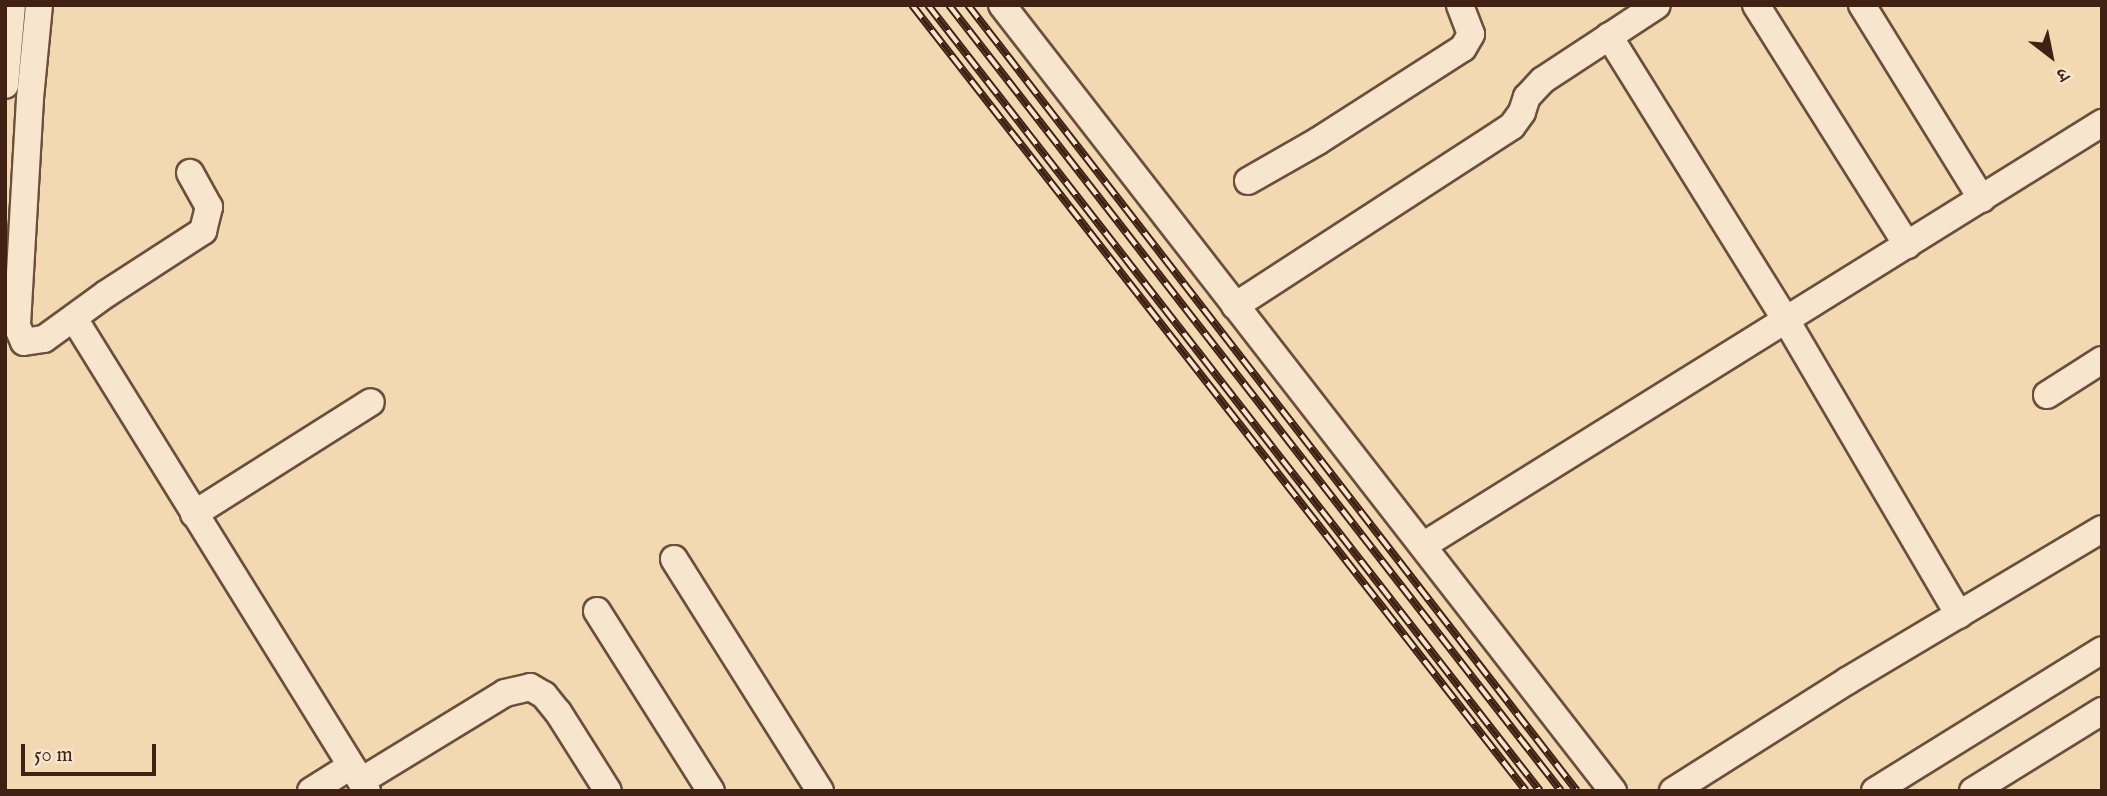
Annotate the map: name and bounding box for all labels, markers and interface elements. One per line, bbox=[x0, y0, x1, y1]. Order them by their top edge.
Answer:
north arrow bbox=[2016, 21, 2086, 91]
text: उ bbox=[2052, 61, 2073, 87]
scale bar bbox=[24, 730, 159, 774]
text: 50 m bbox=[34, 742, 73, 769]

